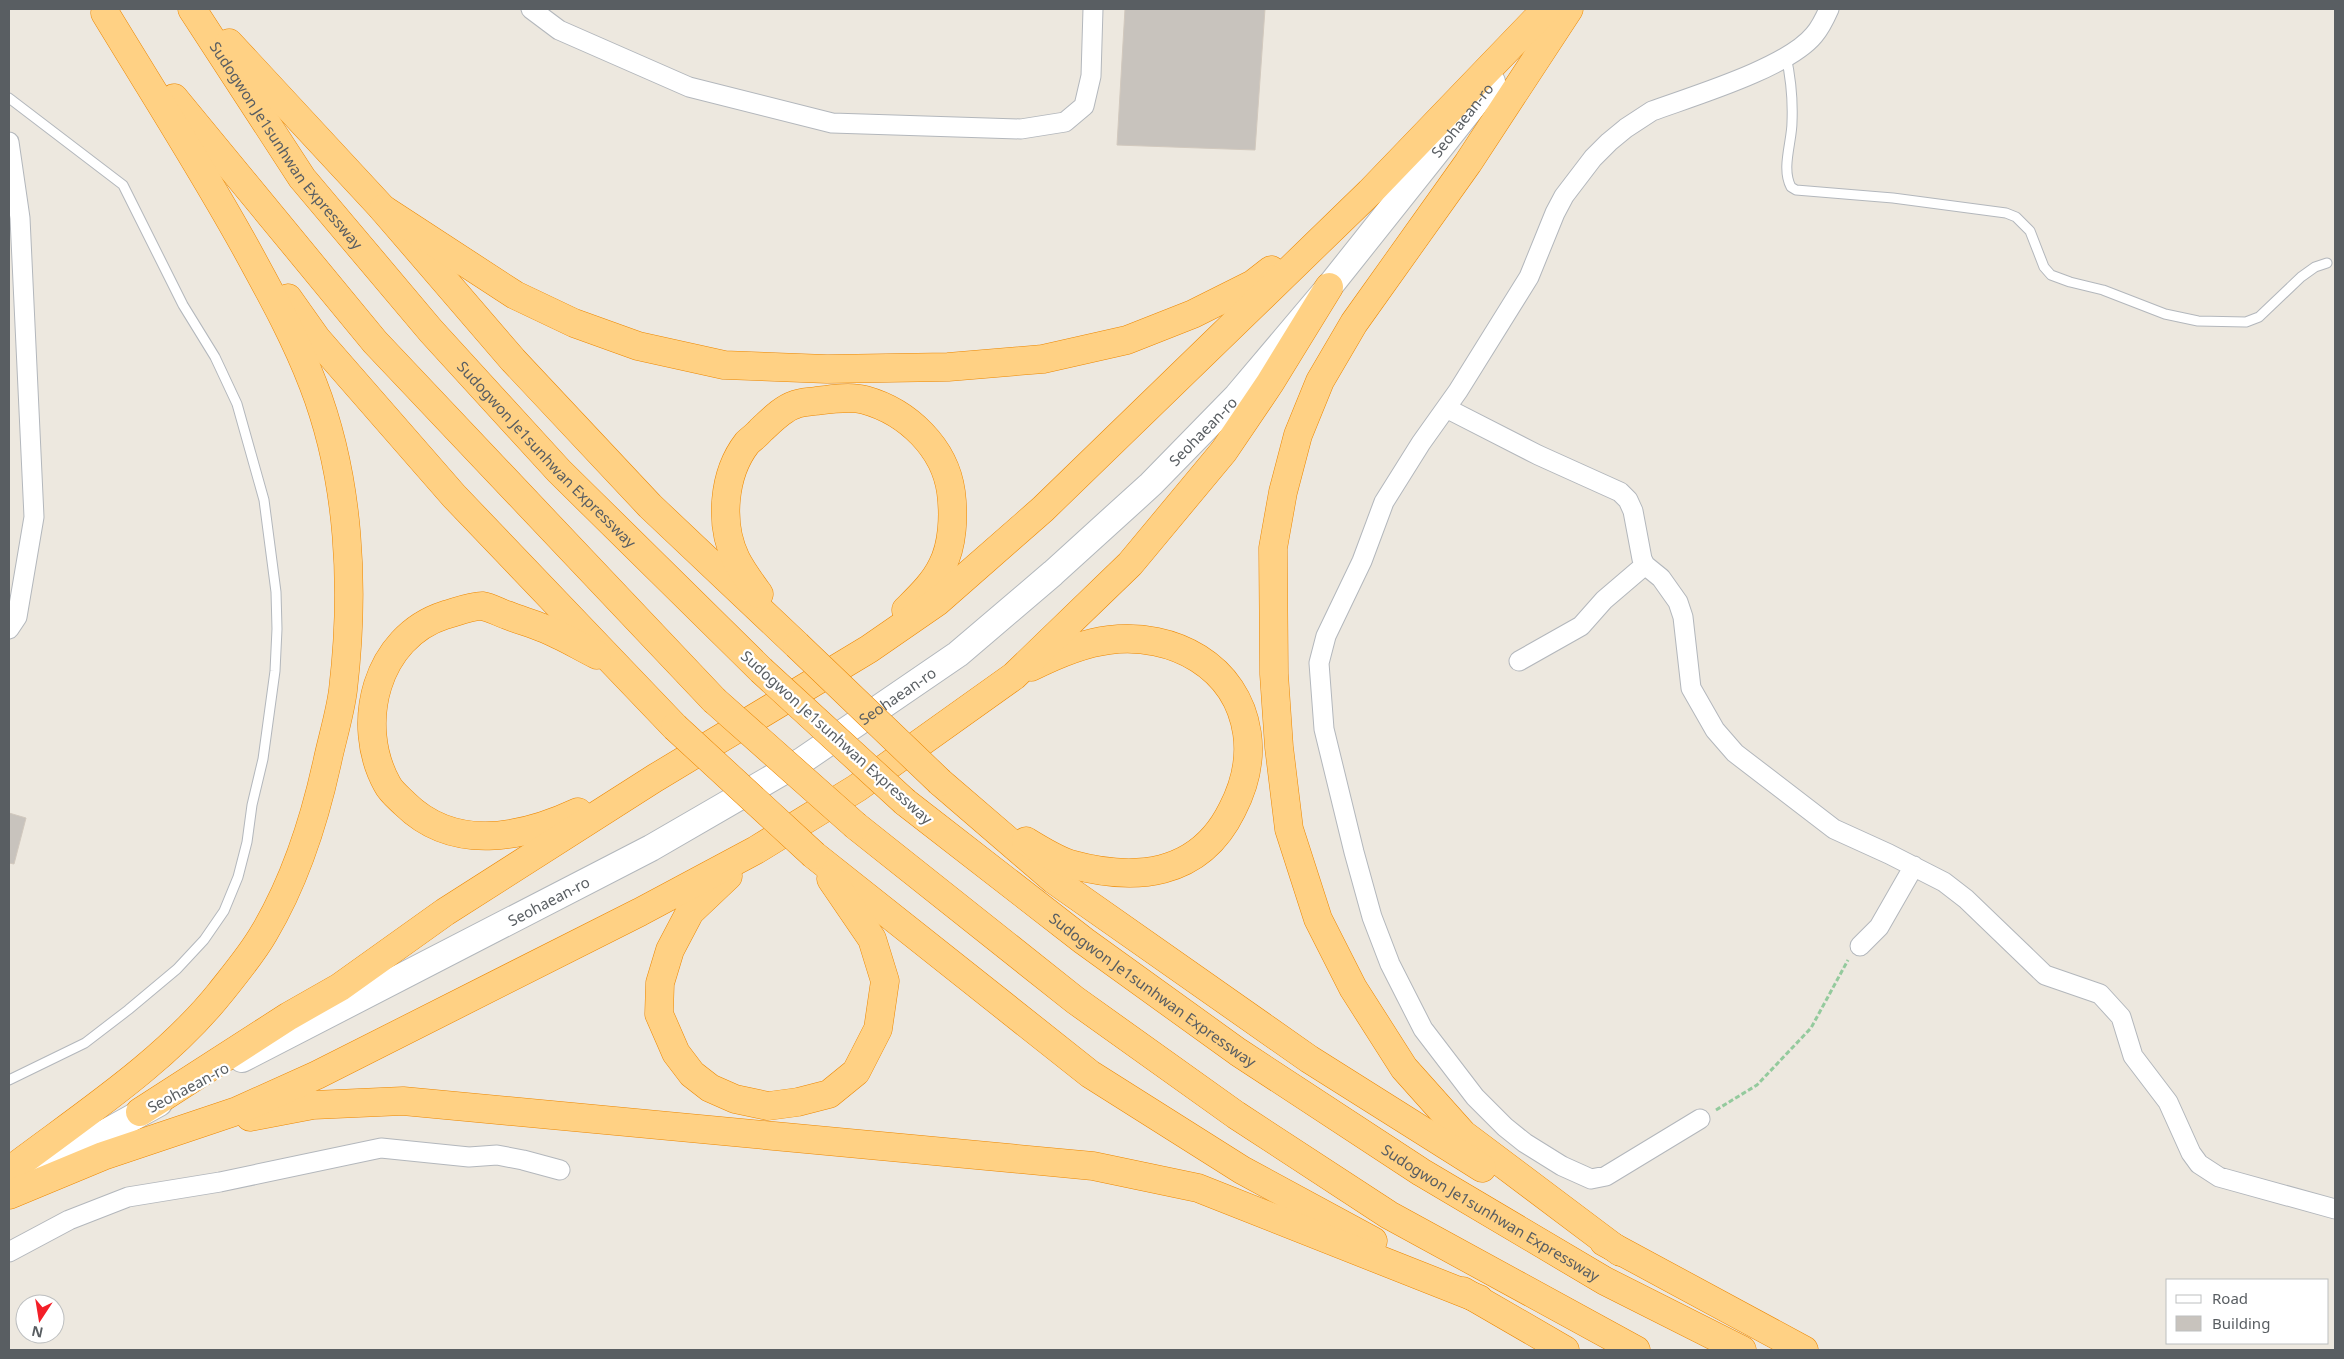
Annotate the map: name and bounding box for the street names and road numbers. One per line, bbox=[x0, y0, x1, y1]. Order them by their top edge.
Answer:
street label: Sudogwon Je1sunhwan Expressway bbox=[206, 38, 368, 253]
street label: Seohaean-ro bbox=[1426, 79, 1498, 161]
street label: Sudogwon Je1sunhwan Expressway bbox=[453, 357, 641, 552]
street label: Seohaean-ro bbox=[1164, 392, 1241, 470]
street label: Sudogwon Je1sunhwan Expressway bbox=[737, 646, 937, 829]
street label: Seohaean-ro bbox=[855, 662, 940, 729]
street label: Seohaean-ro bbox=[504, 871, 593, 930]
street label: Sudogwon Je1sunhwan Expressway bbox=[1045, 908, 1260, 1072]
street label: Seohaean-ro bbox=[144, 1057, 232, 1117]
street label: Sudogwon Je1sunhwan Expressway bbox=[1378, 1139, 1604, 1286]

